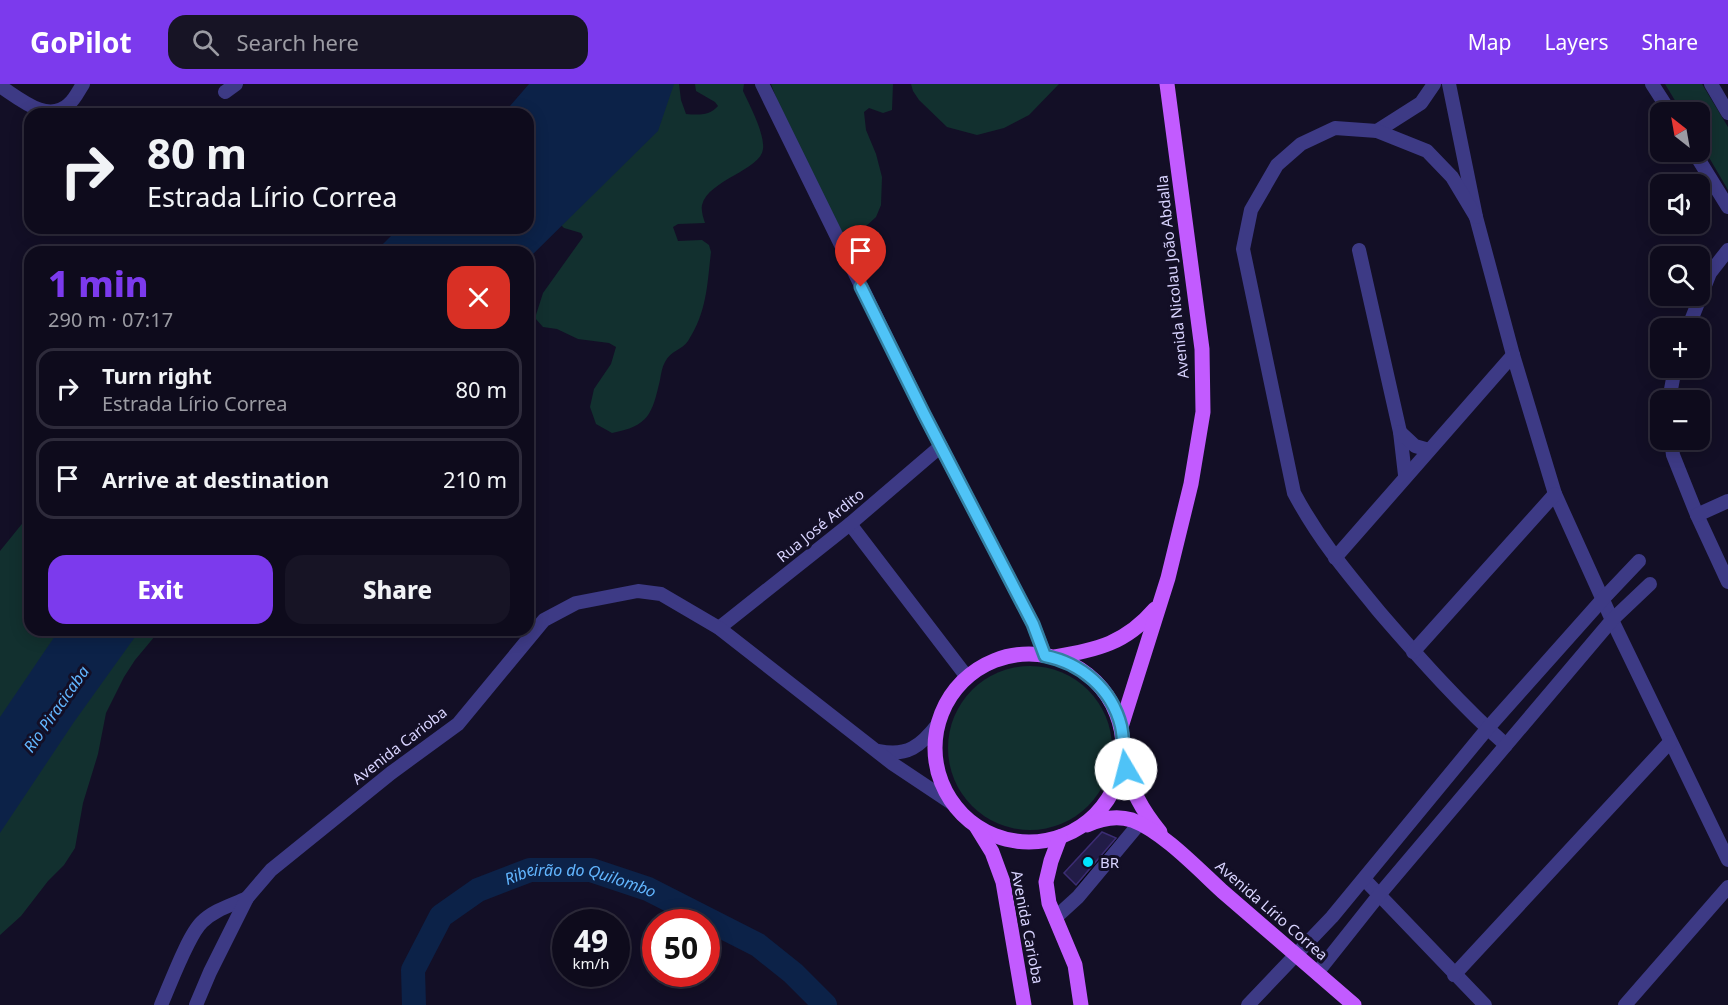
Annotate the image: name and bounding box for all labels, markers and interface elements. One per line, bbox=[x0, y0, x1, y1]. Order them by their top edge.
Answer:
search box bbox=[168, 15, 588, 69]
text: GoPilot bbox=[30, 23, 132, 61]
icon: search bbox=[189, 26, 222, 59]
text: Search here bbox=[237, 27, 359, 57]
text: Map bbox=[1468, 28, 1512, 56]
text: Layers bbox=[1545, 28, 1609, 56]
text: Share bbox=[1642, 28, 1698, 56]
north arrow bbox=[1650, 102, 1710, 162]
map controls bbox=[1650, 102, 1710, 450]
text: 80 m bbox=[147, 124, 247, 181]
icon: right bbox=[48, 132, 126, 210]
street label: Avenida Nicolau João Abdalla bbox=[1151, 174, 1193, 380]
button: sound bbox=[1650, 174, 1710, 234]
text: Estrada Lírio Correa bbox=[147, 178, 397, 215]
pin bbox=[835, 225, 886, 287]
icon: arrive bbox=[844, 234, 877, 267]
button: search bbox=[1650, 246, 1710, 306]
text: 1 min bbox=[48, 259, 149, 308]
button: close bbox=[447, 266, 510, 329]
text: 290 m · 07:17 bbox=[48, 306, 173, 333]
button: + bbox=[1650, 318, 1710, 378]
text: Turn right bbox=[102, 360, 212, 390]
icon: right bbox=[51, 372, 84, 405]
text: 80 m bbox=[456, 374, 507, 404]
text: Estrada Lírio Correa bbox=[102, 390, 287, 417]
button: − bbox=[1650, 390, 1710, 450]
icon: arrive bbox=[51, 462, 84, 495]
text: Arrive at destination bbox=[102, 464, 329, 494]
text: 210 m bbox=[443, 464, 507, 494]
street label: Rua José Ardito bbox=[772, 484, 868, 566]
button: Exit bbox=[48, 555, 273, 624]
button: Share bbox=[285, 555, 510, 624]
water label: Rio Piracicaba bbox=[18, 661, 94, 757]
street label: Avenida Carioba bbox=[348, 702, 450, 788]
position arrow bbox=[1094, 737, 1158, 801]
place label: BR bbox=[1100, 852, 1120, 872]
marker: BR bbox=[1081, 855, 1095, 869]
street label: Avenida Lírio Correa bbox=[1212, 856, 1332, 964]
water label: Ribeirão do Quilombo bbox=[501, 858, 660, 902]
street label: Avenida Carioba bbox=[1007, 869, 1049, 985]
speed limit sign: 50 bbox=[642, 909, 720, 987]
text: 49 bbox=[574, 920, 608, 961]
text: km/h bbox=[573, 953, 609, 973]

